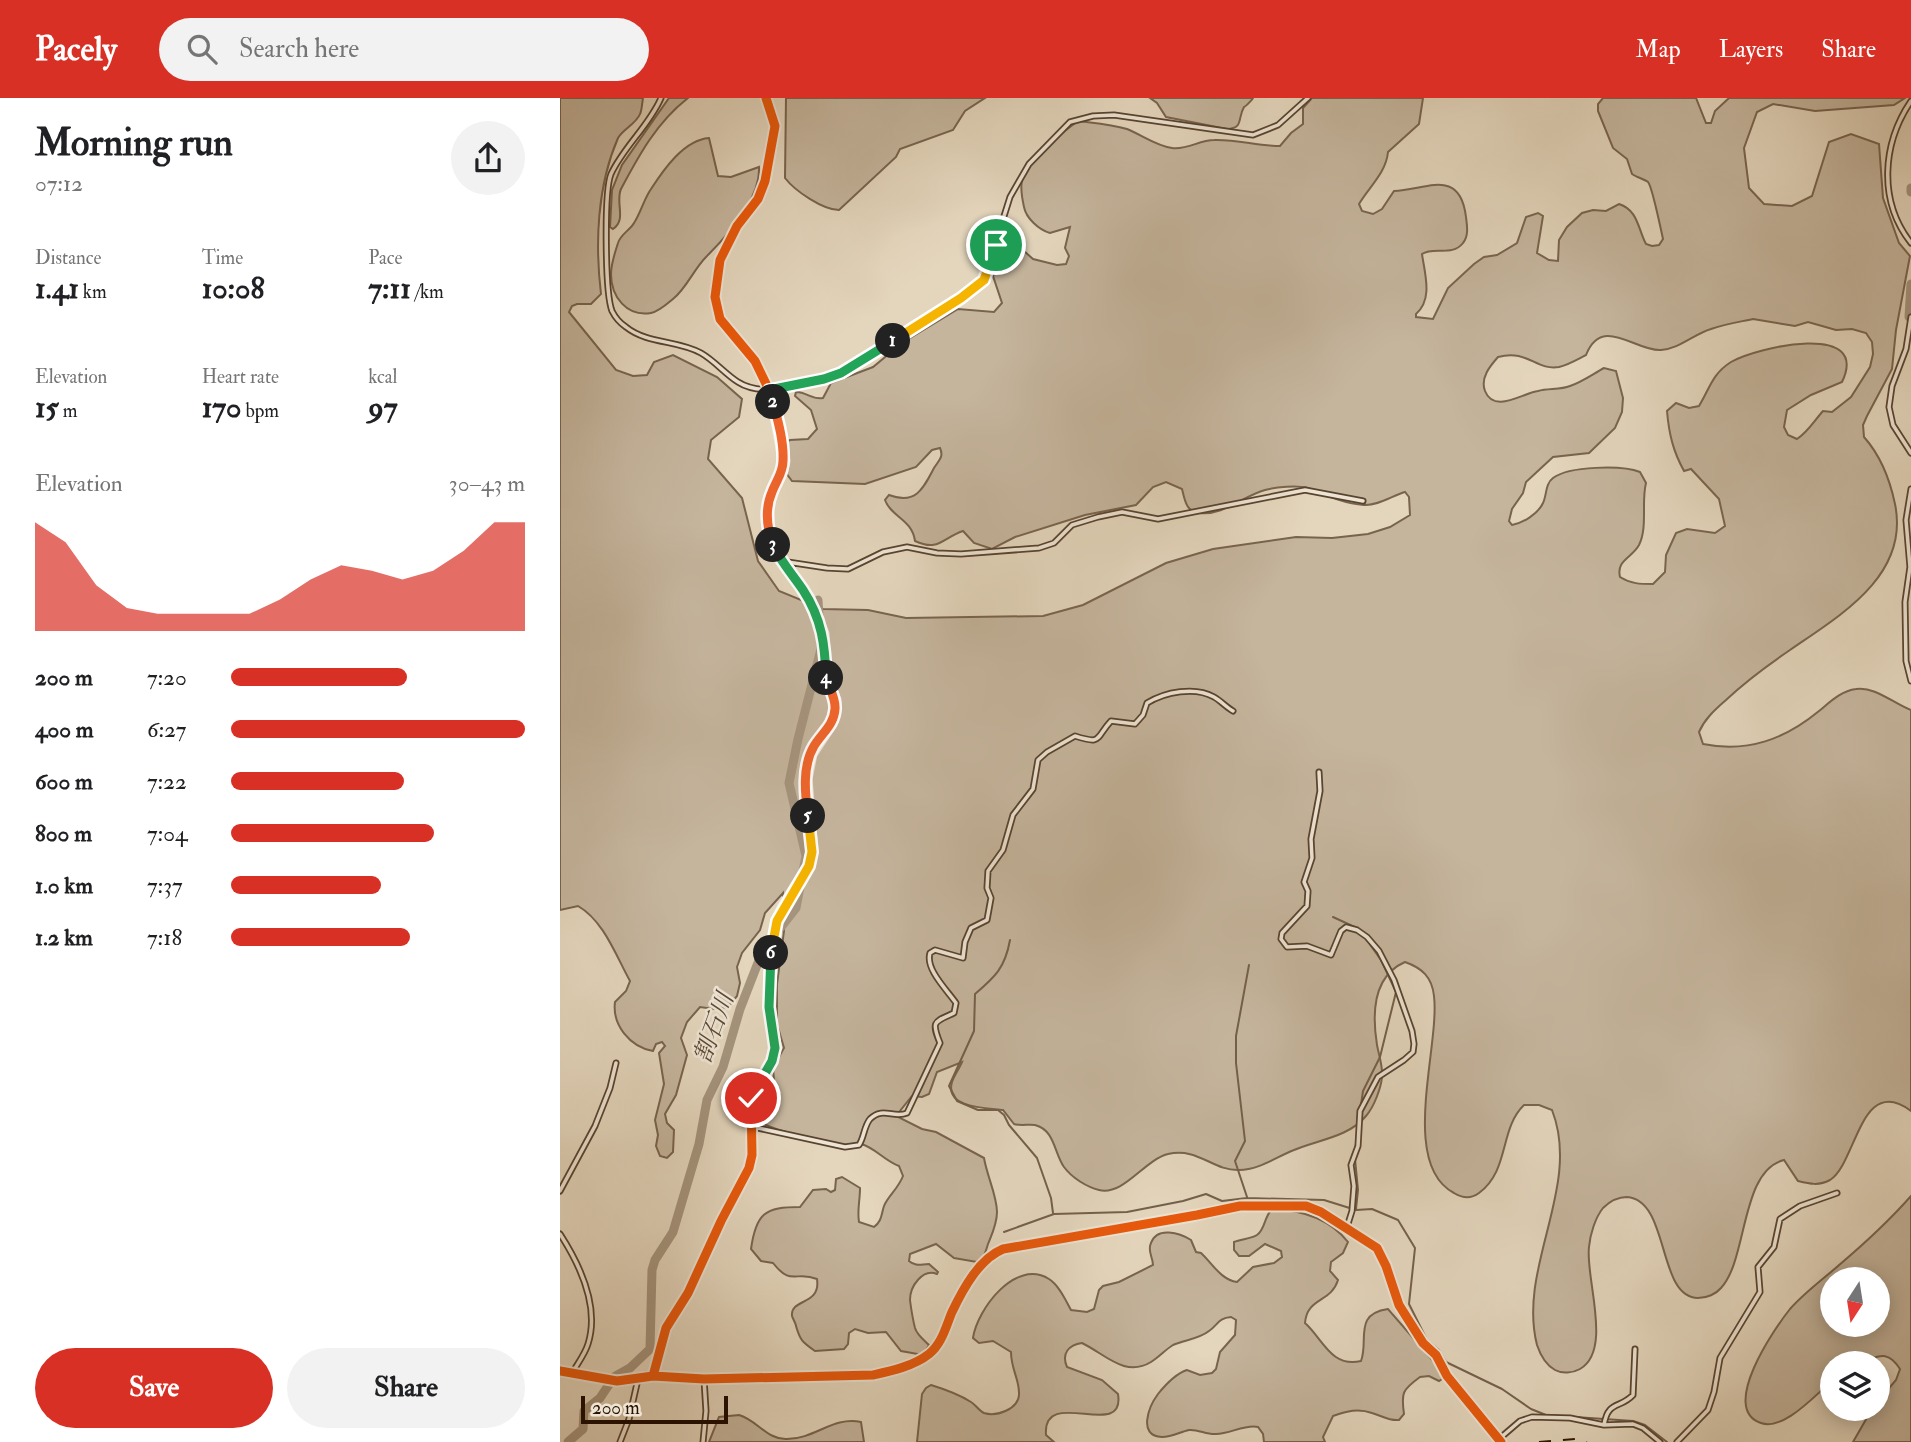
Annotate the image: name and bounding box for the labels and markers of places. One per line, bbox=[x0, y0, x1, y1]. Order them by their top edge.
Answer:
pin bbox=[966, 215, 1026, 275]
pin: 1 bbox=[876, 324, 910, 358]
pin: 2 bbox=[756, 384, 790, 420]
pin: 3 bbox=[756, 528, 790, 562]
pin: 4 bbox=[808, 660, 844, 696]
pin: 5 bbox=[790, 798, 826, 834]
pin: 6 bbox=[754, 936, 788, 970]
pin bbox=[721, 1068, 781, 1128]

